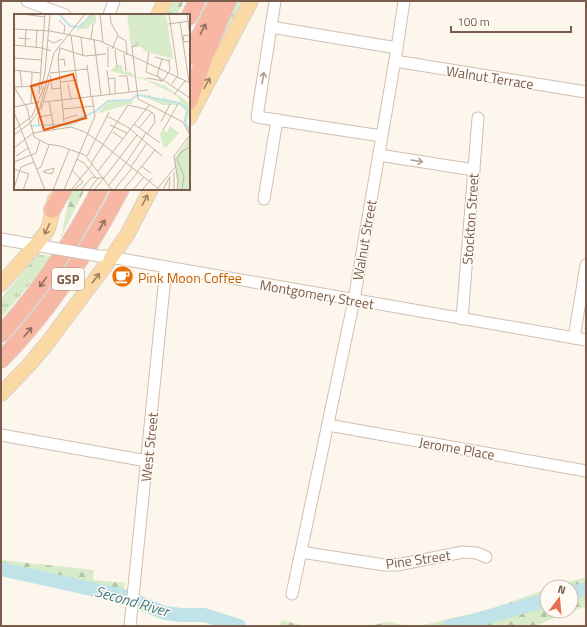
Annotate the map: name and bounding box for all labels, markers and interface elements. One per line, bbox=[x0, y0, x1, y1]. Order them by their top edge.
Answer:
scale bar bbox=[451, 8, 571, 34]
text: 100 m bbox=[457, 12, 490, 31]
inset map bbox=[14, 14, 190, 190]
one-way arrow bbox=[200, 23, 208, 35]
street label: Walnut Terrace bbox=[445, 60, 535, 94]
one-way arrow bbox=[259, 72, 267, 85]
one-way arrow bbox=[204, 78, 212, 90]
one-way arrow bbox=[410, 157, 423, 165]
street label: Stockton Street bbox=[456, 173, 484, 265]
one-way arrow bbox=[142, 194, 150, 206]
street label: Walnut Street bbox=[347, 198, 381, 282]
one-way arrow bbox=[98, 219, 106, 231]
one-way arrow bbox=[43, 222, 50, 234]
cafe icon: Pink Moon Coffee bbox=[109, 264, 135, 290]
place label: Pink Moon Coffee bbox=[138, 267, 242, 288]
road number: GSP bbox=[52, 268, 84, 290]
one-way arrow bbox=[92, 272, 100, 283]
street label: Montgomery Street bbox=[258, 274, 376, 314]
one-way arrow bbox=[39, 276, 47, 287]
one-way arrow bbox=[23, 326, 32, 337]
street label: West Street bbox=[135, 411, 163, 483]
street label: Jerome Place bbox=[417, 431, 497, 465]
street label: Pine Street bbox=[384, 544, 452, 574]
water label: Second River bbox=[92, 579, 174, 623]
north arrow bbox=[539, 579, 579, 619]
text: N bbox=[556, 581, 568, 598]

